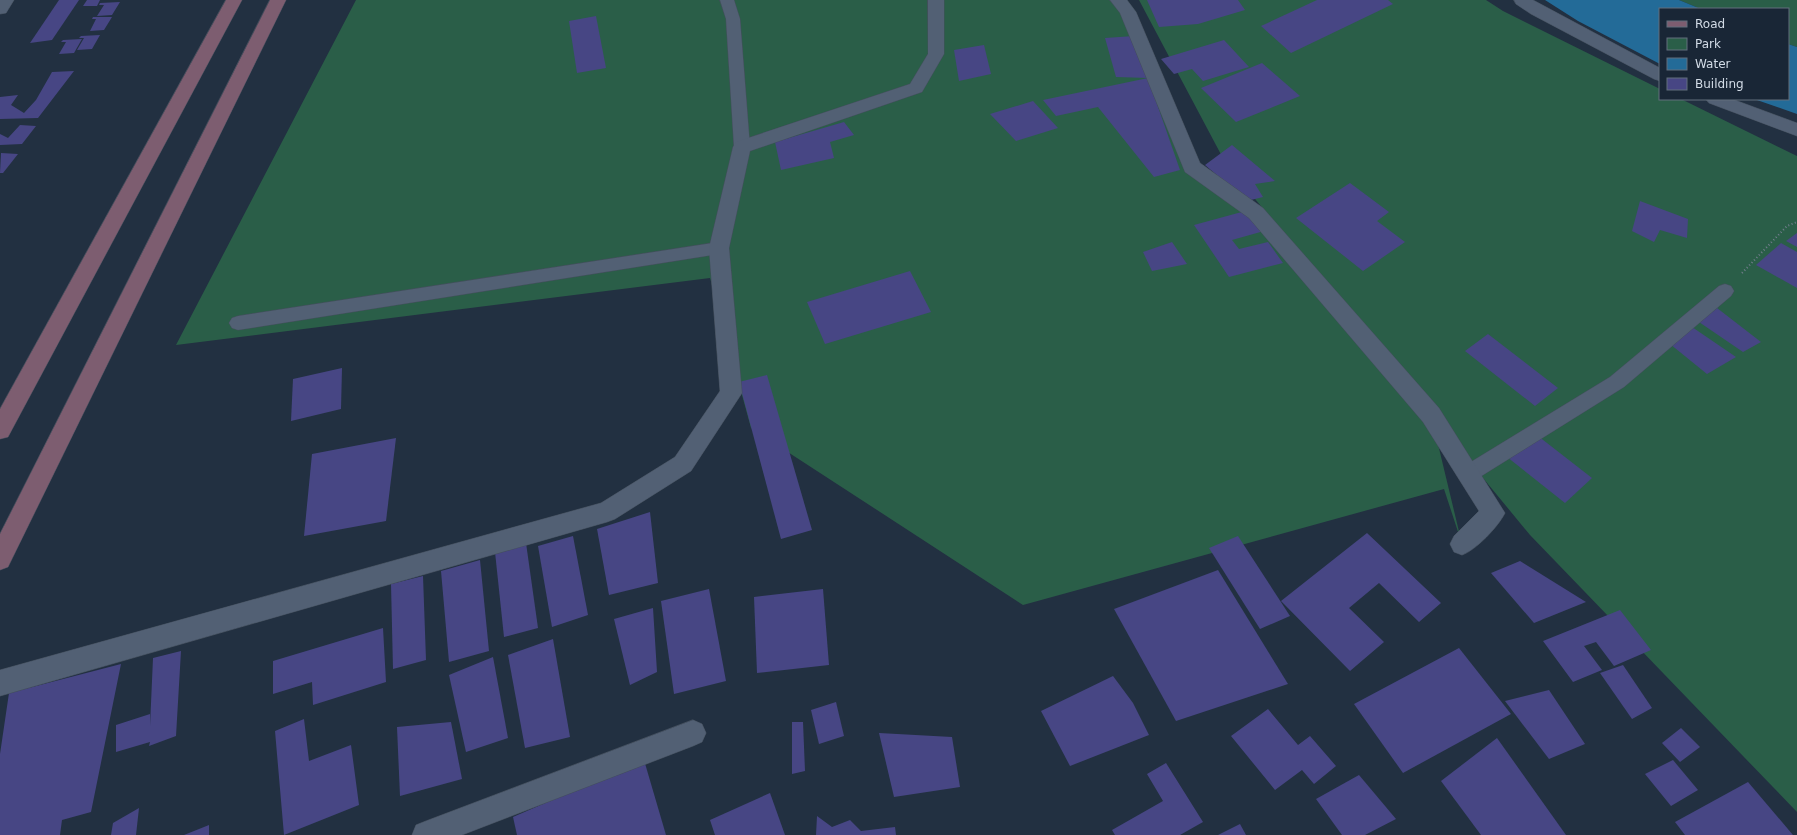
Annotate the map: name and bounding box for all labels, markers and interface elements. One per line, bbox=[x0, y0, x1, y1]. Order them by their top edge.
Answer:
legend bbox=[1659, 8, 1789, 100]
text: Road bbox=[1695, 17, 1725, 31]
text: Park bbox=[1695, 37, 1721, 51]
text: Water bbox=[1695, 57, 1731, 71]
text: Building bbox=[1695, 77, 1744, 91]

